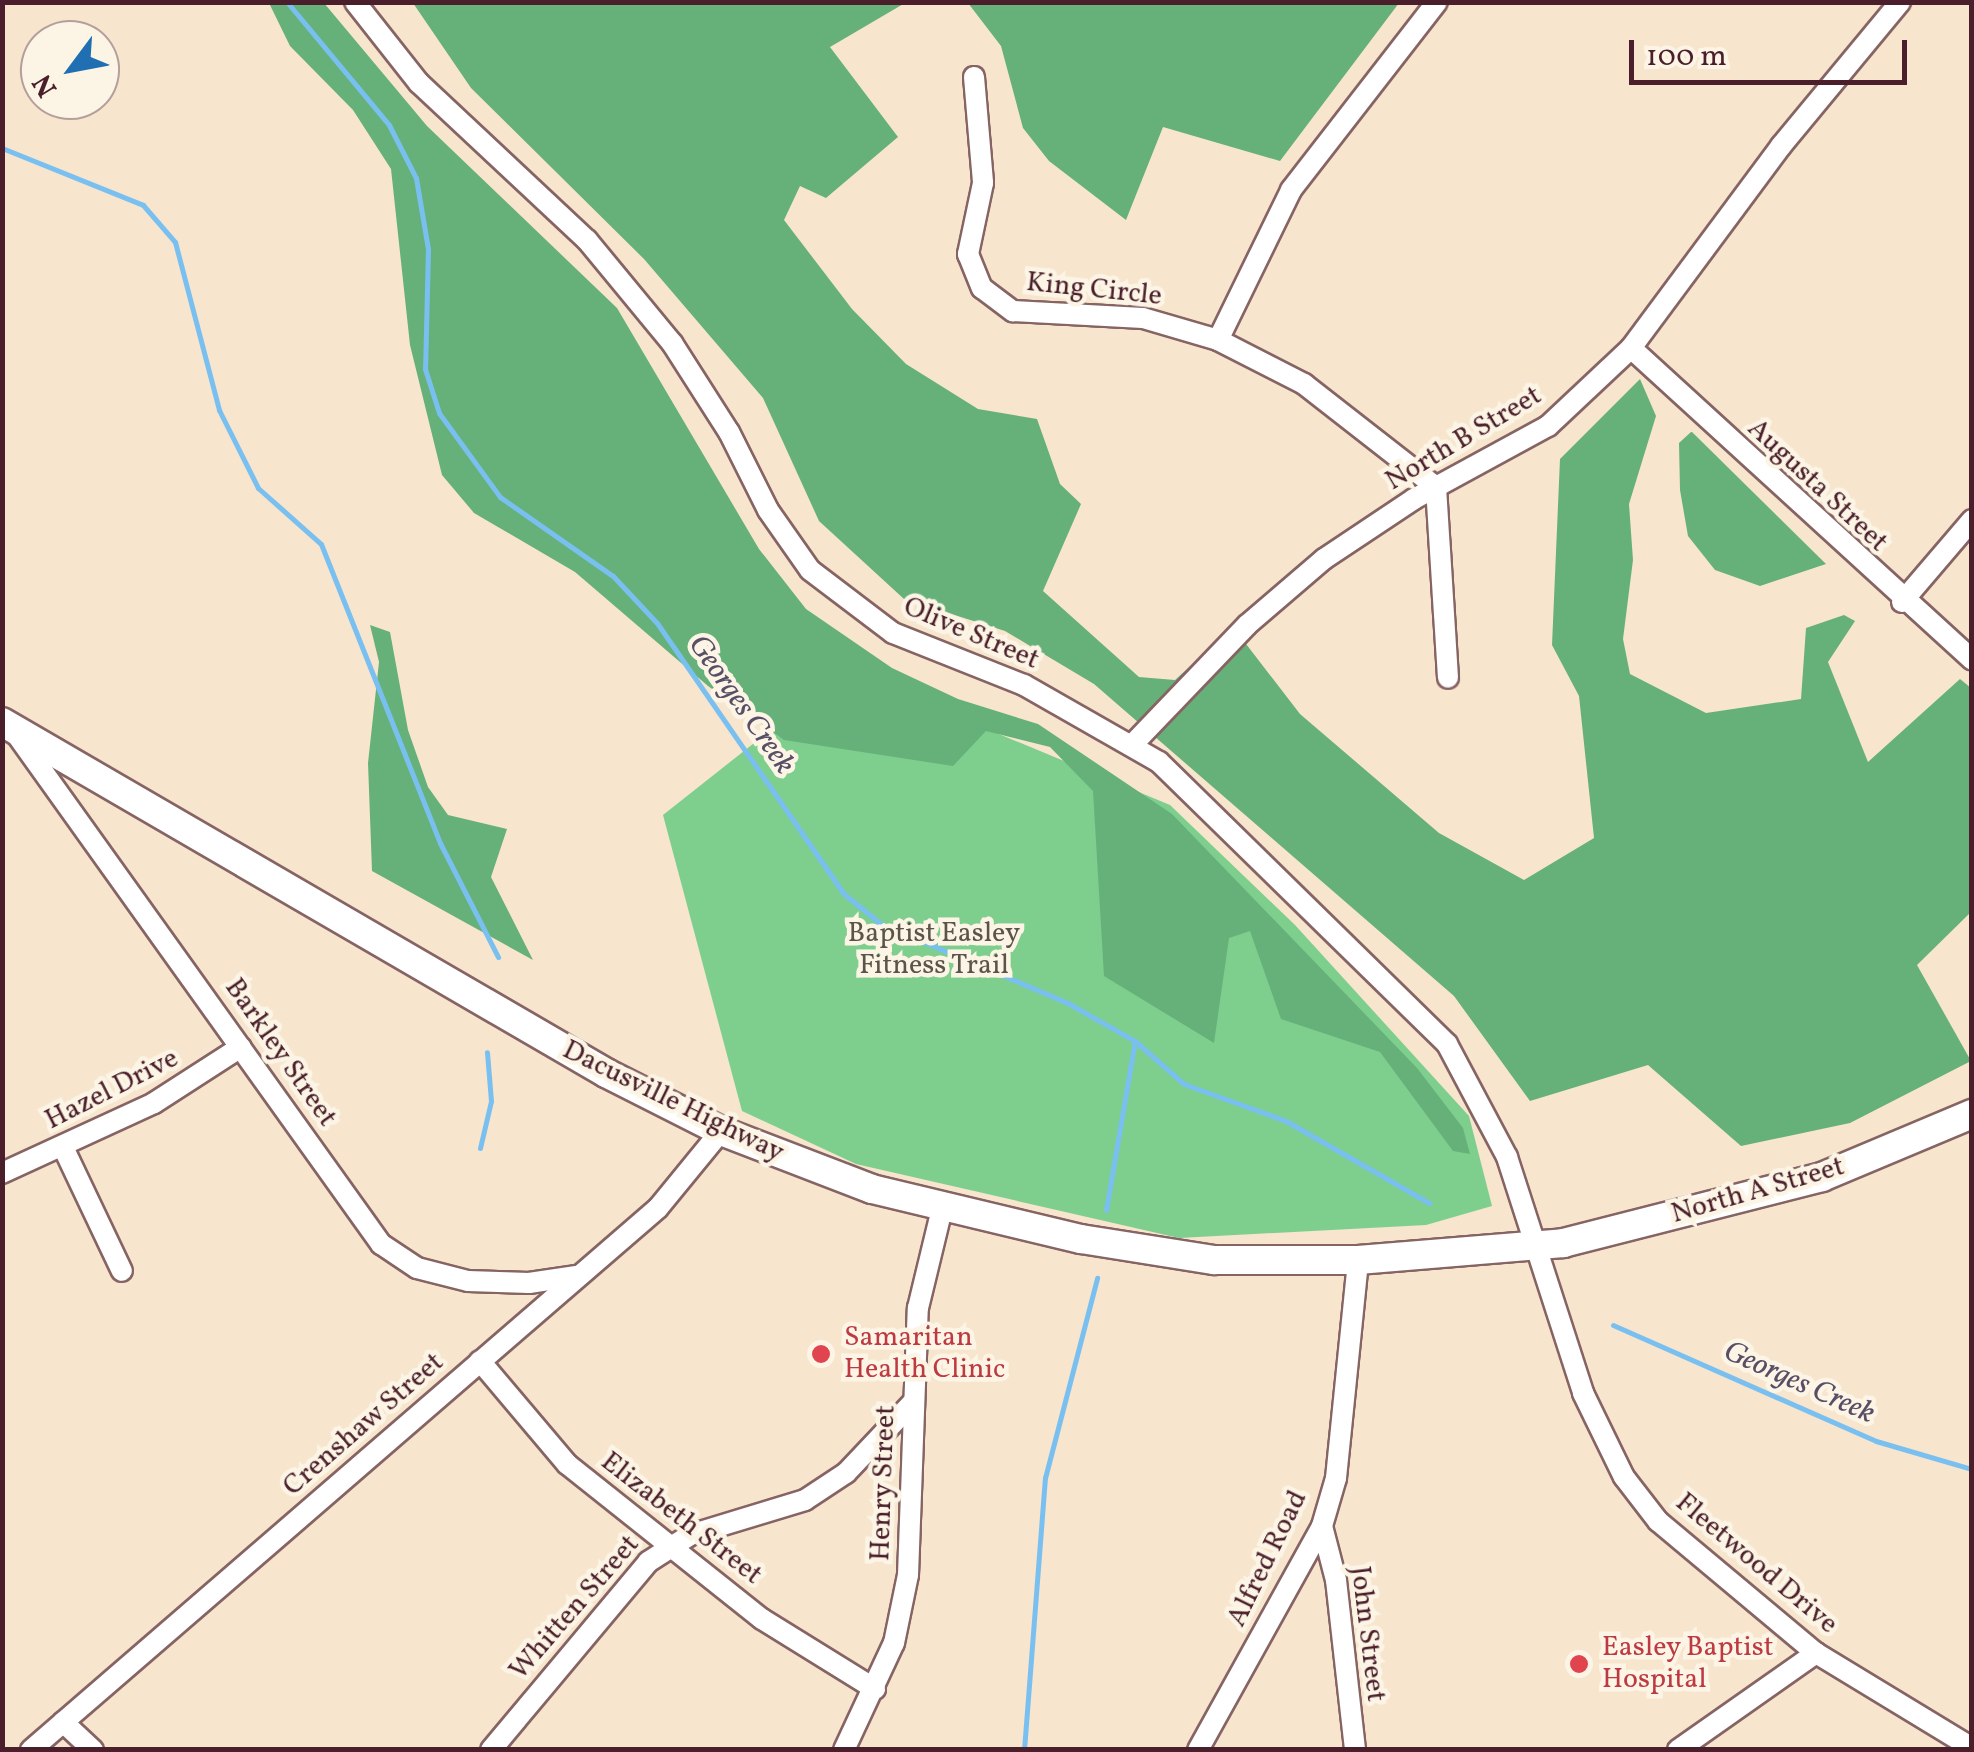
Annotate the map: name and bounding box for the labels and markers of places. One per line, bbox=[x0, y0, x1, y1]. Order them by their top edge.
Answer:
place label: Samaritan Health Clinic bbox=[844, 1321, 1006, 1387]
marker: Samaritan Health Clinic bbox=[808, 1341, 834, 1367]
place label: Easley Baptist Hospital bbox=[1602, 1631, 1774, 1697]
marker: Easley Baptist Hospital bbox=[1566, 1651, 1592, 1677]

